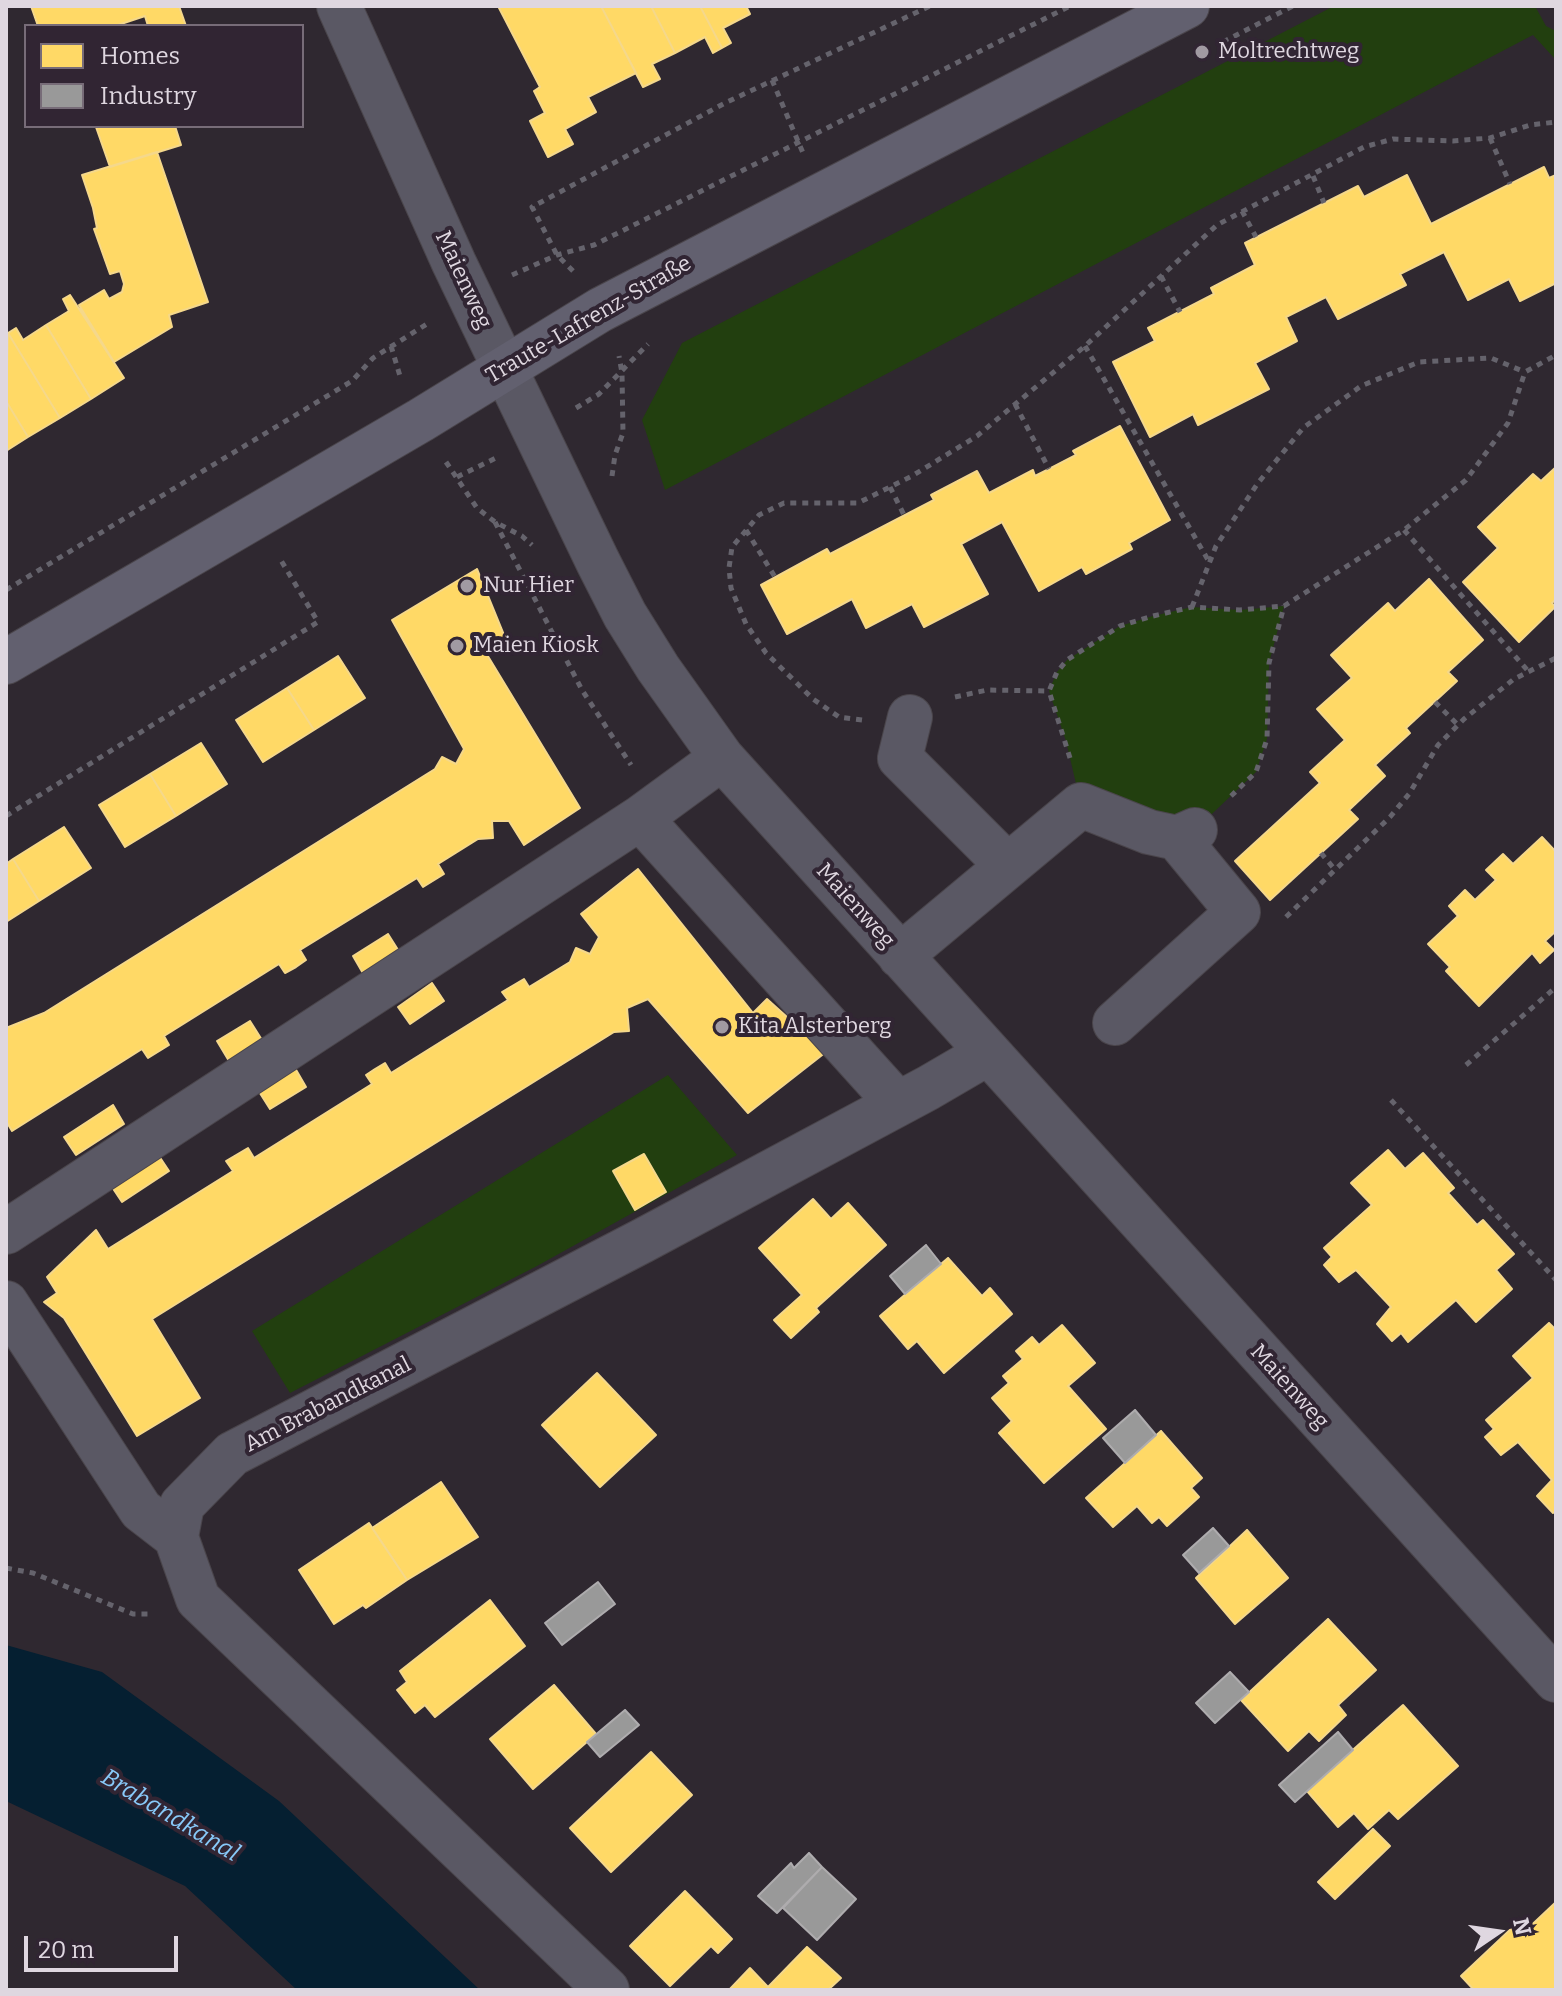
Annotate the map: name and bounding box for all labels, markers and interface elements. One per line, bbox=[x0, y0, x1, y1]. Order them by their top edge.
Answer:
legend bbox=[24, 24, 304, 128]
place label: Moltrechtweg bbox=[1218, 39, 1359, 65]
text: Homes bbox=[100, 42, 180, 70]
marker: Moltrechtweg bbox=[1193, 43, 1211, 61]
text: Industry bbox=[100, 82, 197, 110]
street label: Maienweg bbox=[429, 227, 497, 333]
street label: Traute-Lafrenz-Straße bbox=[482, 250, 696, 390]
place label: Nur Hier bbox=[483, 573, 574, 599]
marker: Nur Hier bbox=[458, 577, 476, 595]
place label: Maien Kiosk bbox=[473, 633, 599, 659]
marker: Maien Kiosk bbox=[448, 637, 466, 655]
street label: Maienweg bbox=[810, 858, 900, 954]
place label: Kita Alsterberg bbox=[738, 1014, 892, 1040]
marker: Kita Alsterberg bbox=[713, 1018, 731, 1036]
street label: Maienweg bbox=[1244, 1339, 1334, 1435]
street label: Am Brabandkanal bbox=[240, 1352, 416, 1458]
water label: Brabandkanal bbox=[96, 1763, 244, 1869]
north arrow bbox=[1458, 1892, 1538, 1972]
text: N bbox=[1507, 1915, 1537, 1938]
scale bar bbox=[28, 1920, 182, 1970]
text: 20 m bbox=[38, 1936, 94, 1964]

